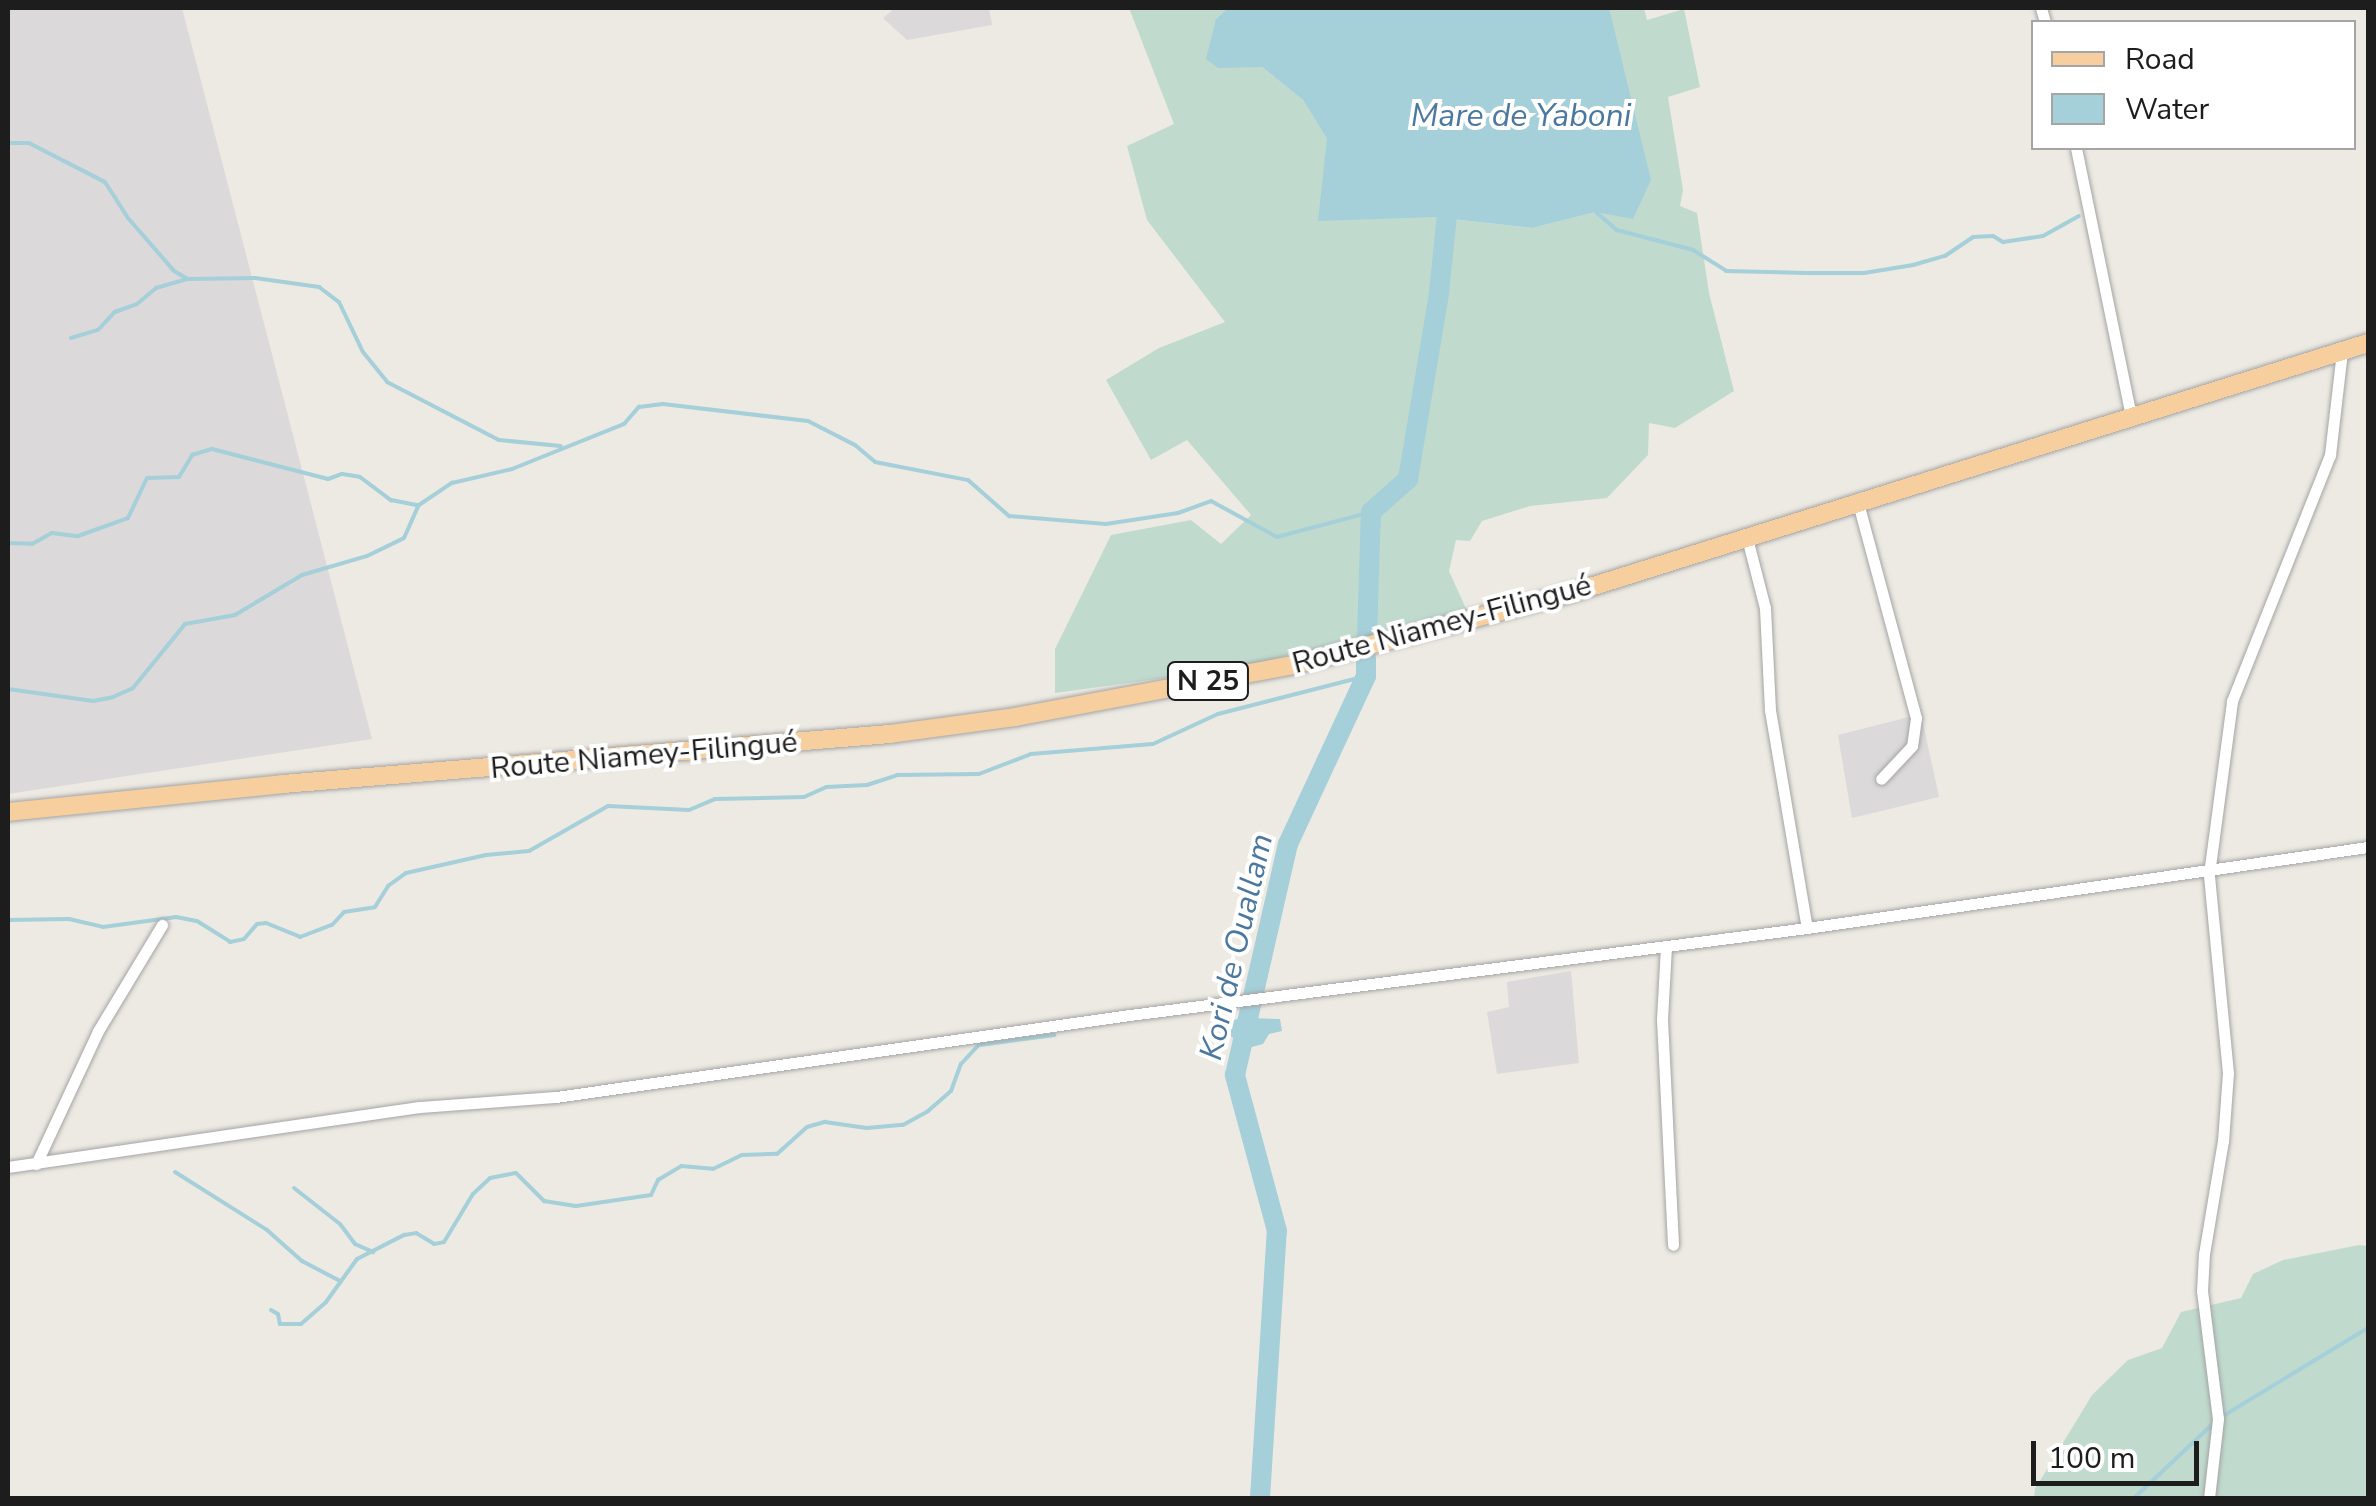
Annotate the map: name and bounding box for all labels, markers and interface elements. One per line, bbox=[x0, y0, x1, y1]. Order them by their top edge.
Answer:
legend bbox=[2031, 20, 2356, 150]
text: Road bbox=[2125, 39, 2195, 80]
text: Water bbox=[2125, 89, 2209, 130]
water label: Mare de Yaboni bbox=[1411, 97, 1631, 135]
street label: Route Niamey-Filingué bbox=[1289, 568, 1595, 682]
road number: N 25 bbox=[1166, 658, 1250, 704]
street label: Route Niamey-Filingué bbox=[489, 725, 799, 787]
water label: Kori de Ouallam bbox=[1192, 830, 1282, 1064]
scale bar bbox=[2036, 1421, 2204, 1483]
text: 100 m bbox=[2048, 1438, 2135, 1479]

